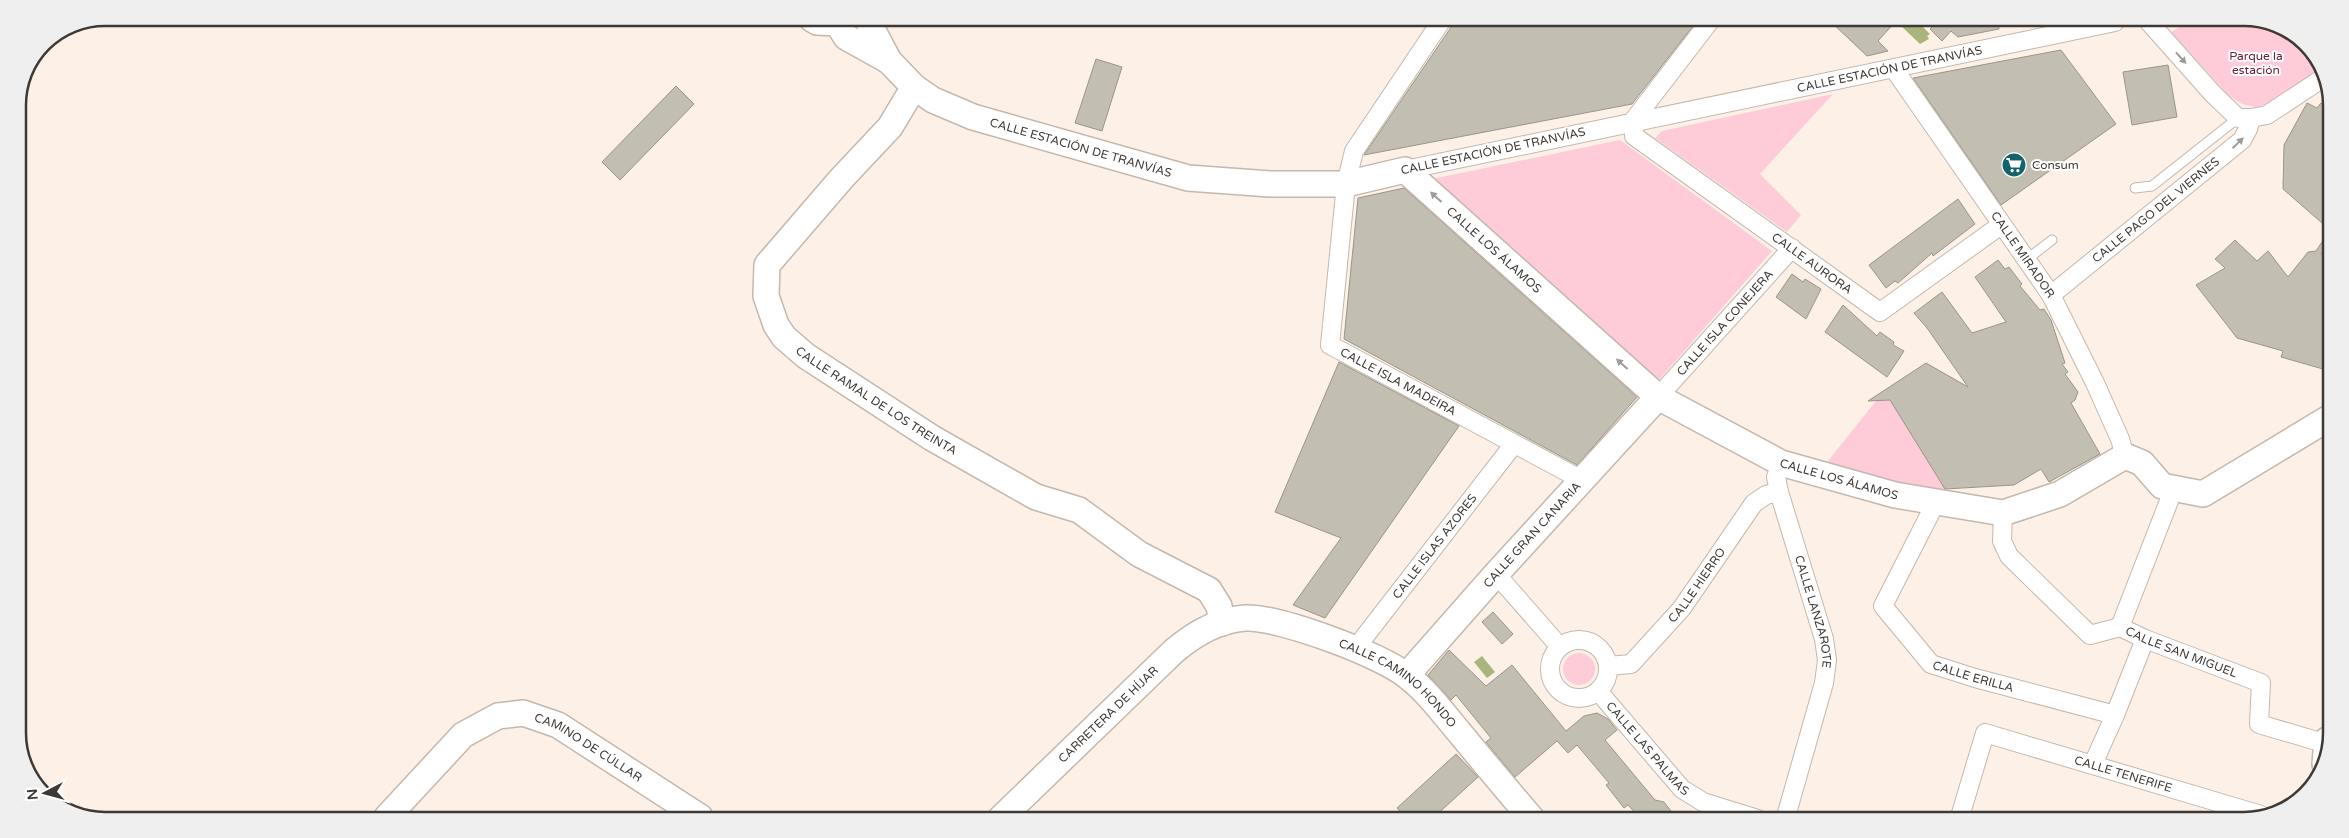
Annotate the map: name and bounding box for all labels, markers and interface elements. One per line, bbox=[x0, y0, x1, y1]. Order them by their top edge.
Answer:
street label: CALLE ESTACIÓN DE TRANVÍAS bbox=[1796, 43, 1983, 95]
park label: Parque la estación bbox=[2229, 49, 2283, 77]
one-way arrow bbox=[2175, 52, 2187, 64]
street label: CALLE ESTACIÓN DE TRANVÍAS bbox=[988, 115, 1173, 180]
street label: CALLE ESTACIÓN DE TRANVÍAS bbox=[1399, 125, 1587, 177]
one-way arrow bbox=[2232, 137, 2244, 149]
supermarket icon: Consum bbox=[2001, 152, 2027, 178]
street label: CALLE PAGO DEL VIERNES bbox=[2089, 154, 2222, 266]
place label: Consum bbox=[2032, 158, 2079, 172]
one-way arrow bbox=[1429, 192, 1442, 203]
street label: CALLE LOS ÁLAMOS bbox=[1444, 204, 1544, 296]
street label: CALLE MIRADOR bbox=[1988, 209, 2058, 300]
street label: CALLE AURORA bbox=[1769, 230, 1855, 297]
street label: CALLE ISLA CONEJERA bbox=[1674, 267, 1776, 378]
street label: CALLE RAMAL DE LOS TREINTA bbox=[793, 343, 959, 458]
street label: CALLE ISLA MADEIRA bbox=[1338, 345, 1459, 418]
one-way arrow bbox=[1616, 358, 1628, 370]
street label: CALLE LOS ÁLAMOS bbox=[1778, 456, 1900, 503]
street label: CALLE GRAN CANARIA bbox=[1480, 479, 1584, 590]
street label: CALLE ISLAS AZORES bbox=[1390, 491, 1480, 601]
street label: CALLE HIERRO bbox=[1665, 545, 1728, 625]
street label: CALLE LANZAROTE bbox=[1792, 554, 1834, 669]
street label: CALLE SAN MIGUEL bbox=[2123, 624, 2239, 680]
street label: CALLE CAMINO HONDO bbox=[1337, 636, 1459, 730]
street label: CALLE ERILLA bbox=[1931, 658, 2015, 695]
street label: CARRETERA DE HÍJAR bbox=[1055, 663, 1161, 766]
street label: CALLE LAS PALMAS bbox=[1603, 699, 1691, 798]
street label: CAMINO DE CÚLLAR bbox=[533, 710, 645, 785]
street label: CALLE TENERIFE bbox=[2073, 753, 2174, 795]
north arrow bbox=[20, 768, 70, 818]
text: N bbox=[24, 788, 42, 801]

